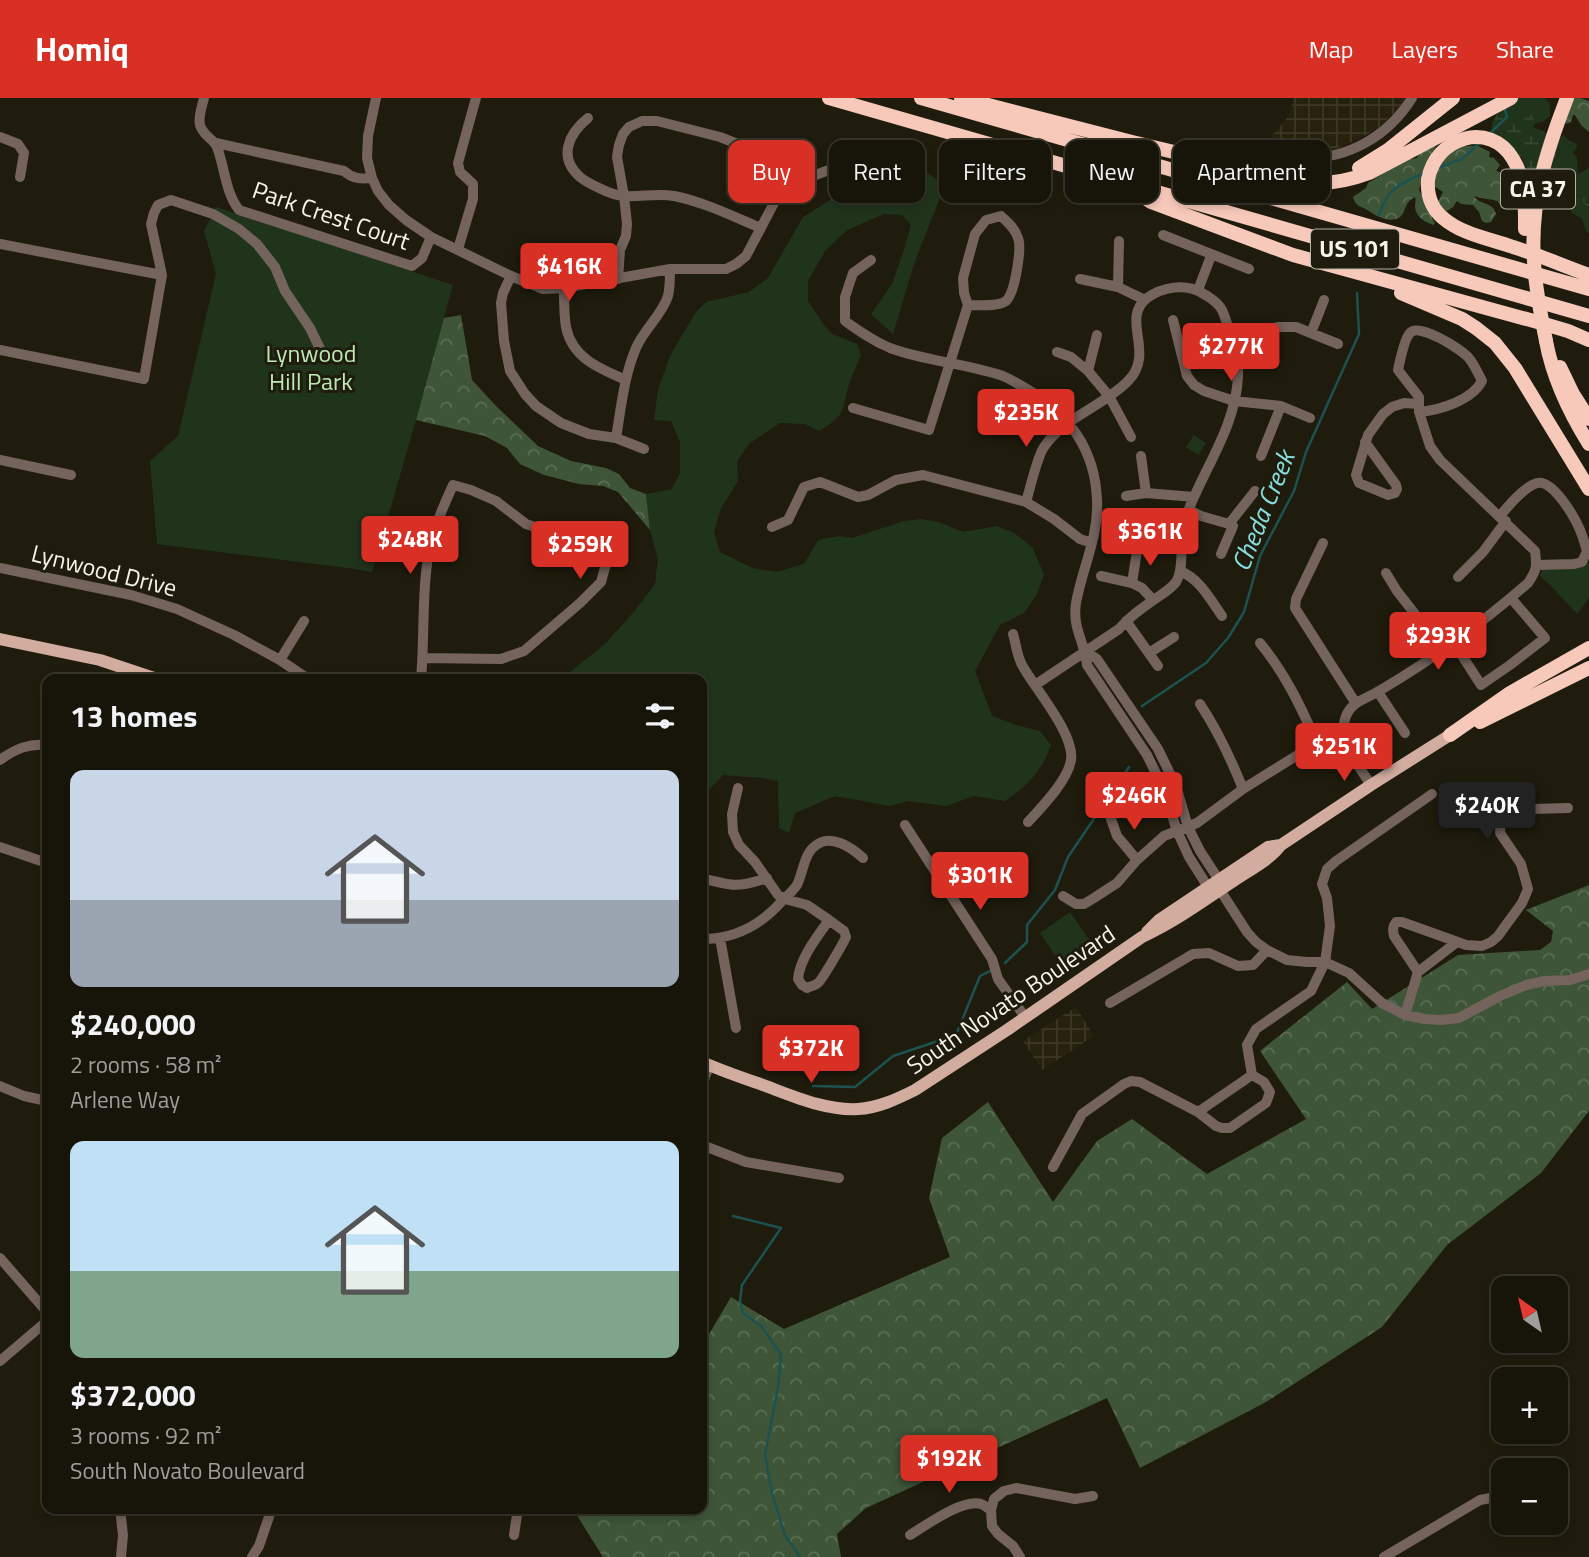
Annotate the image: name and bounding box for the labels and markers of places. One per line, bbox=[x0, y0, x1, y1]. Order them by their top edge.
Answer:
pin: $416K bbox=[520, 244, 618, 303]
pin: $277K bbox=[1182, 324, 1280, 383]
pin: $235K bbox=[977, 390, 1075, 449]
pin: $361K bbox=[1101, 508, 1199, 568]
pin: $248K bbox=[361, 517, 459, 576]
pin: $259K bbox=[531, 522, 629, 581]
pin: $293K bbox=[1389, 612, 1487, 672]
pin: $251K bbox=[1295, 724, 1393, 783]
pin: $246K bbox=[1085, 772, 1183, 832]
pin: $240K bbox=[1438, 782, 1536, 842]
pin: $301K bbox=[931, 852, 1029, 912]
pin: $372K bbox=[762, 1026, 860, 1085]
pin: $192K bbox=[900, 1436, 998, 1495]

